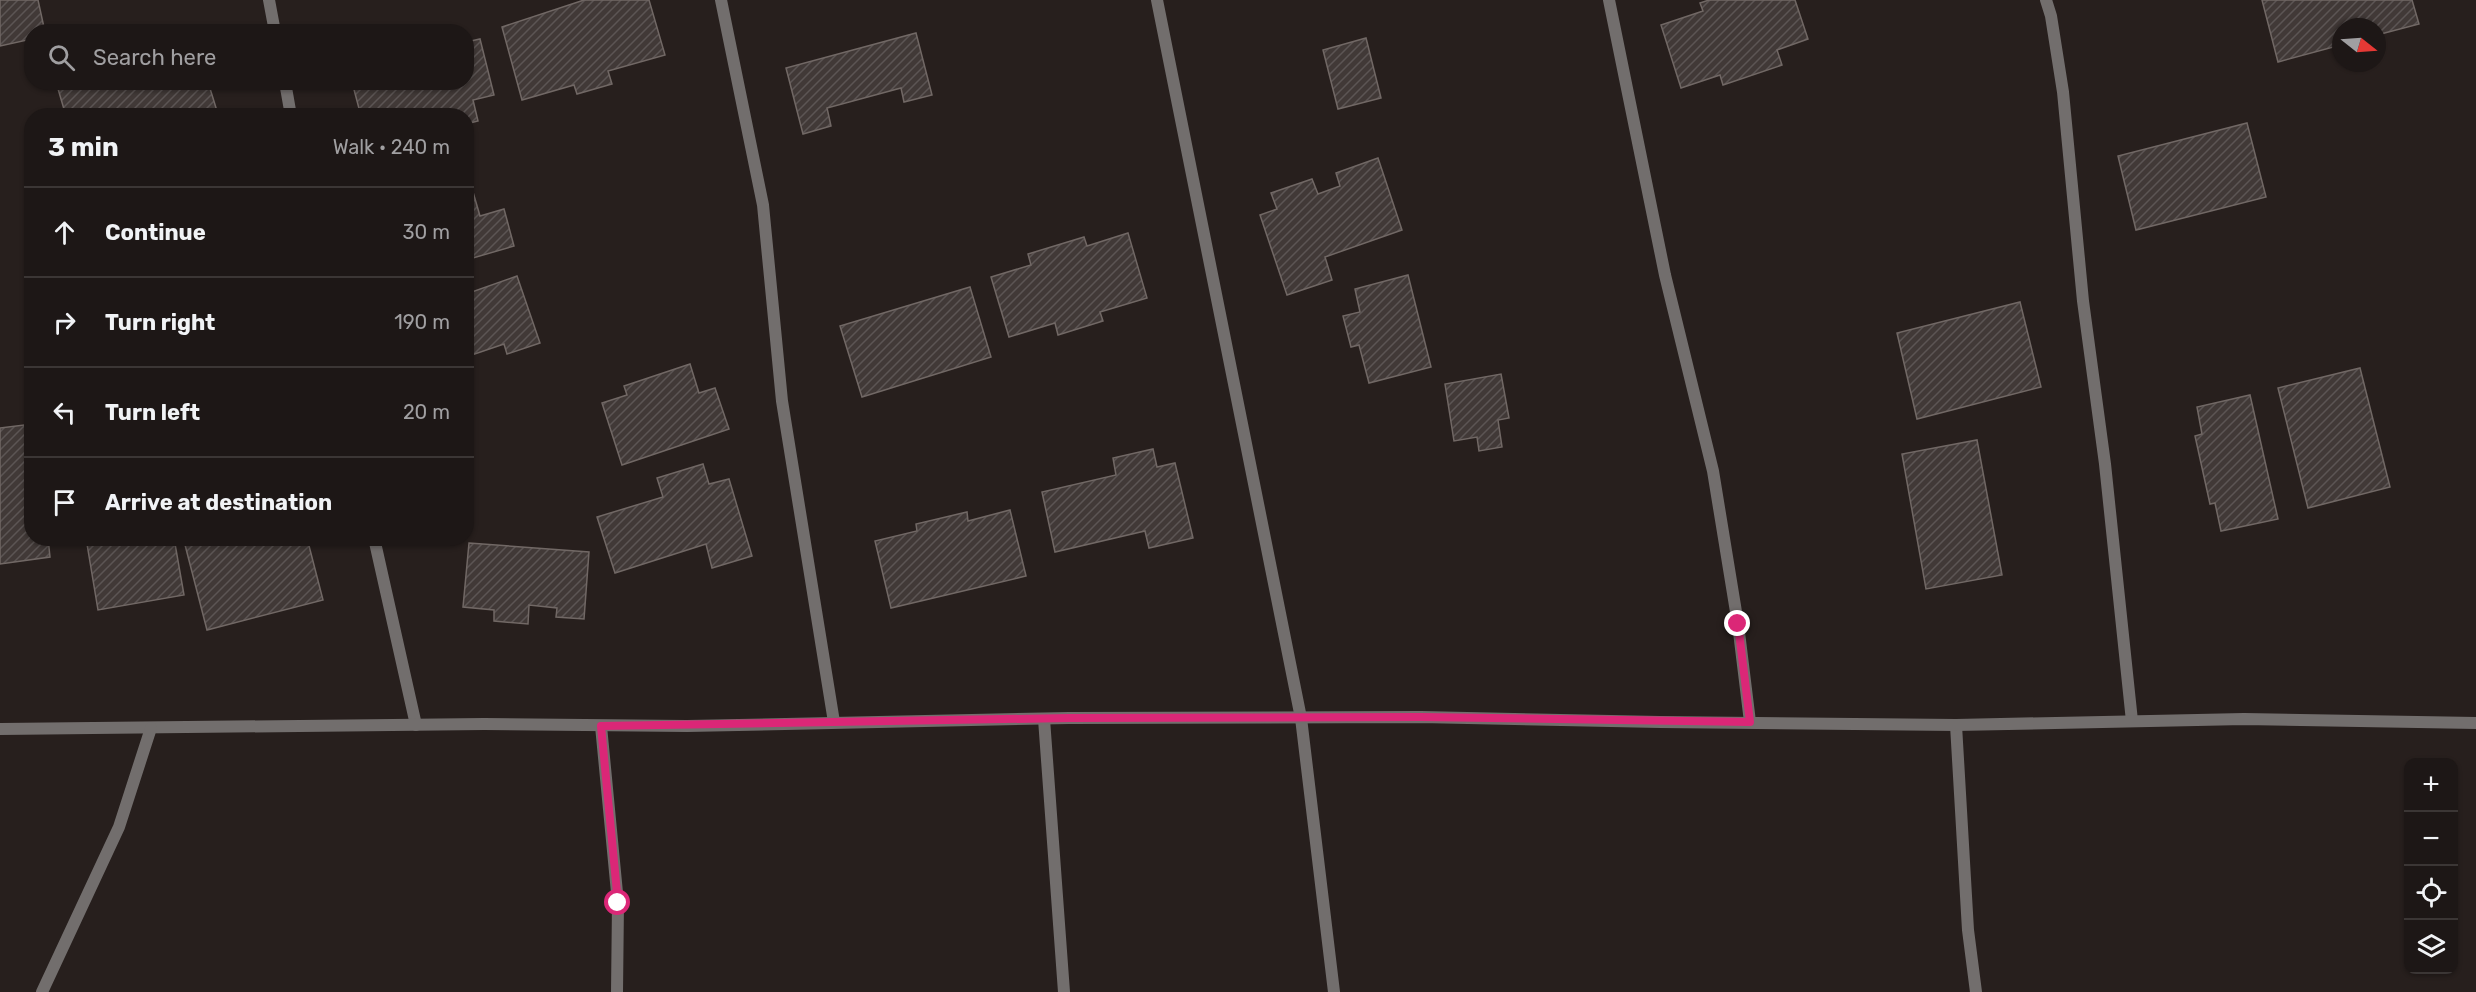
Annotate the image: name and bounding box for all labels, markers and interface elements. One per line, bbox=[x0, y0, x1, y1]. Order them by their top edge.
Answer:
north arrow bbox=[2332, 18, 2386, 72]
search box bbox=[24, 24, 474, 90]
icon: search bbox=[45, 41, 78, 74]
text: Search here bbox=[93, 44, 216, 71]
text: 3 min bbox=[48, 132, 119, 163]
text: Walk · 240 m bbox=[333, 135, 450, 159]
icon: ahead bbox=[48, 216, 81, 249]
text: Continue bbox=[105, 219, 206, 246]
text: 30 m bbox=[403, 220, 450, 244]
icon: right bbox=[48, 306, 81, 339]
text: Turn right bbox=[105, 309, 215, 336]
text: 190 m bbox=[394, 310, 450, 334]
icon: left bbox=[48, 396, 81, 429]
text: Turn left bbox=[105, 399, 200, 426]
text: 20 m bbox=[403, 400, 450, 424]
icon: arrive bbox=[48, 486, 81, 519]
text: Arrive at destination bbox=[105, 489, 332, 516]
route end bbox=[1724, 610, 1750, 636]
map controls bbox=[2404, 758, 2458, 974]
button: + bbox=[2404, 758, 2458, 812]
button: − bbox=[2404, 812, 2458, 866]
button: locate bbox=[2404, 866, 2458, 920]
route start bbox=[604, 889, 630, 915]
button: layers bbox=[2404, 920, 2458, 974]

